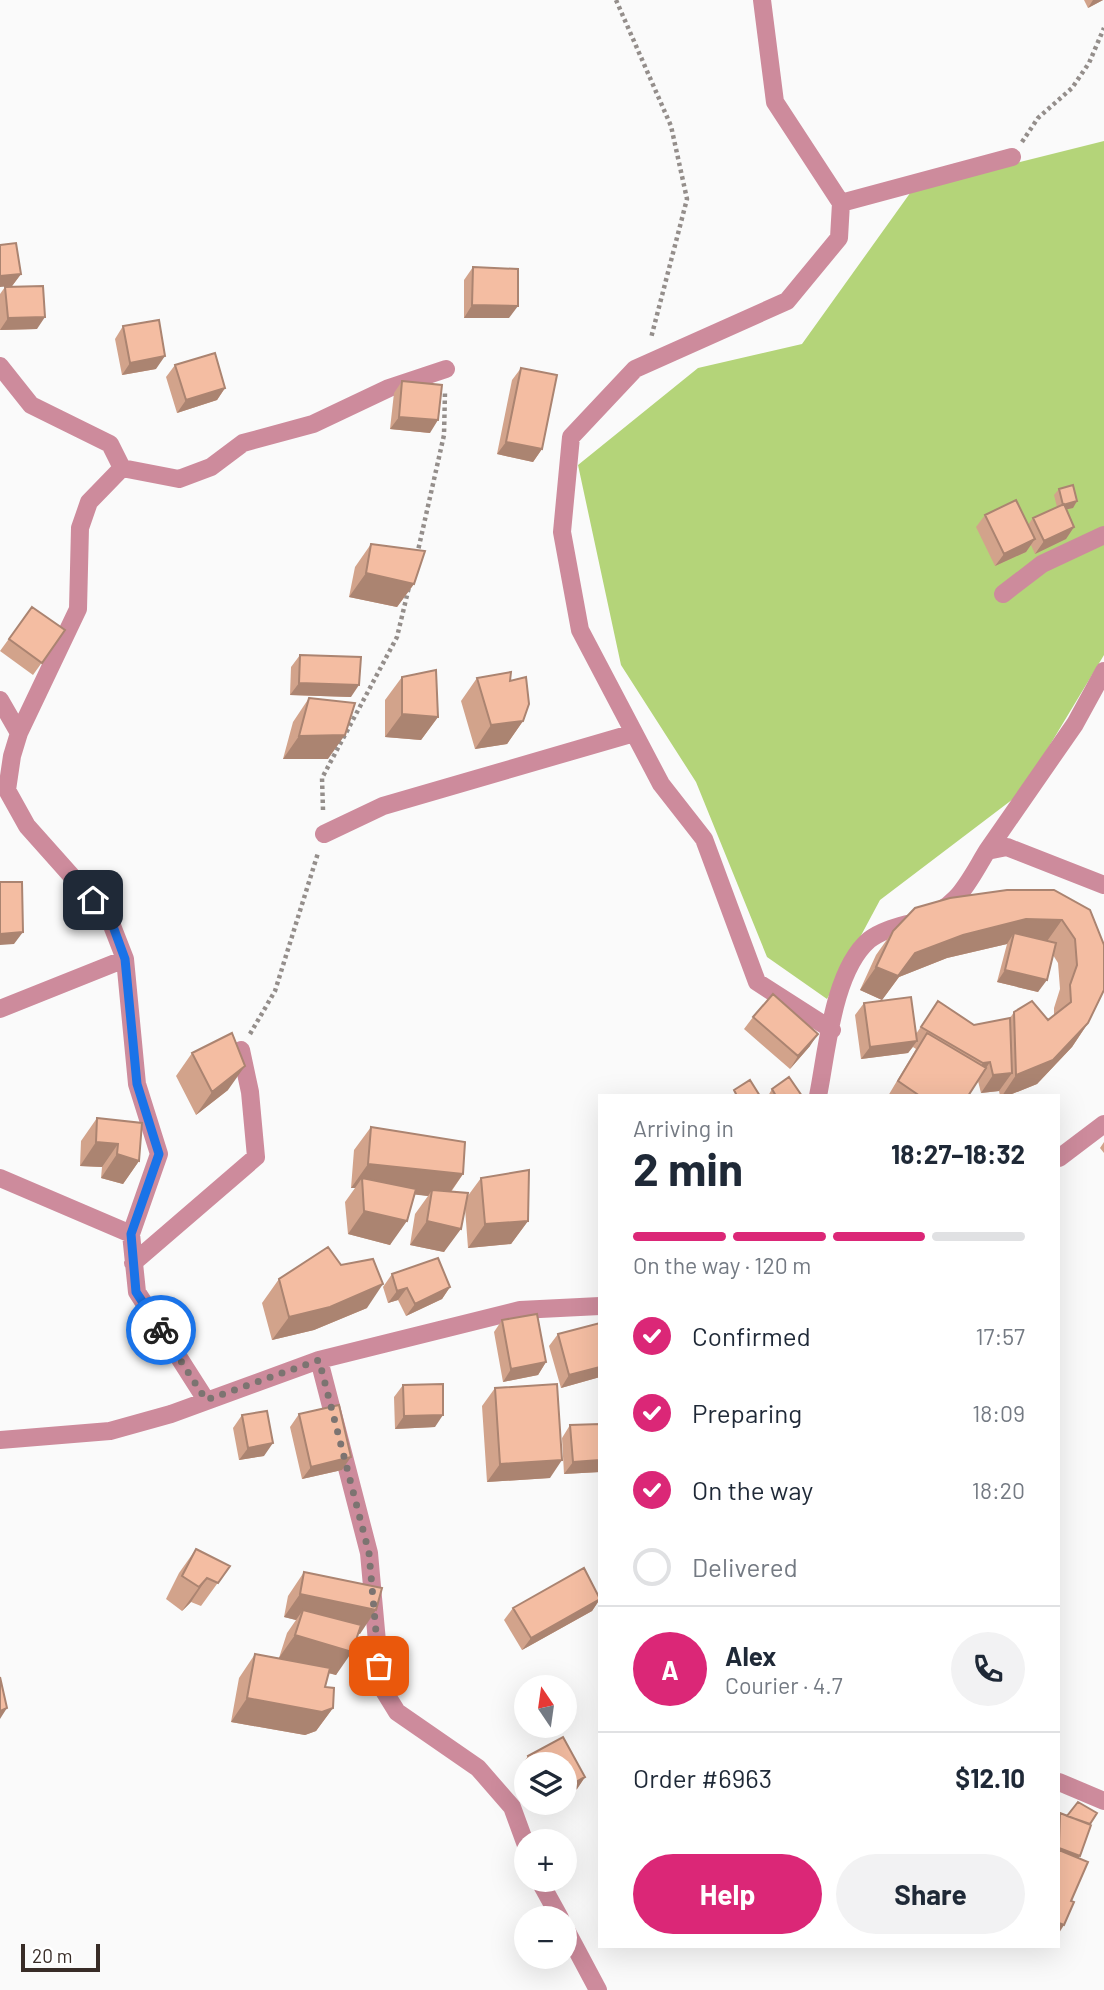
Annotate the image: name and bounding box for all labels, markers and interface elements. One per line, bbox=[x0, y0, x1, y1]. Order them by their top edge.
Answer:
pin bbox=[63, 870, 123, 930]
icon: home bbox=[74, 881, 112, 919]
text: Arriving in bbox=[633, 1114, 734, 1142]
text: 18:27–18:32 bbox=[891, 1138, 1025, 1169]
text: 2 min bbox=[633, 1140, 743, 1195]
text: On the way · 120 m bbox=[633, 1251, 811, 1279]
courier bbox=[126, 1295, 196, 1365]
icon: bike bbox=[142, 1311, 180, 1349]
icon: check bbox=[633, 1317, 671, 1355]
text: Confirmed bbox=[692, 1320, 811, 1351]
text: 17:57 bbox=[976, 1322, 1025, 1350]
icon: check bbox=[633, 1394, 671, 1432]
text: Preparing bbox=[692, 1397, 802, 1428]
text: 18:09 bbox=[972, 1399, 1025, 1427]
icon: check bbox=[633, 1471, 671, 1509]
text: On the way bbox=[692, 1474, 813, 1505]
text: 18:20 bbox=[972, 1476, 1025, 1504]
text: Delivered bbox=[692, 1551, 798, 1582]
button: phone bbox=[951, 1632, 1025, 1706]
pin bbox=[349, 1636, 409, 1696]
text: Alex bbox=[725, 1640, 776, 1671]
icon: bag bbox=[360, 1647, 398, 1685]
text: A bbox=[661, 1654, 679, 1685]
text: Courier · 4.7 bbox=[725, 1671, 843, 1699]
north arrow bbox=[514, 1675, 578, 1738]
map controls bbox=[514, 1675, 577, 1969]
button: layers bbox=[514, 1752, 577, 1815]
text: Order #6963 bbox=[633, 1762, 772, 1793]
text: $12.10 bbox=[955, 1762, 1025, 1793]
button: + bbox=[514, 1829, 577, 1892]
button: Help bbox=[633, 1854, 822, 1934]
button: Share bbox=[836, 1854, 1025, 1934]
button: − bbox=[514, 1906, 577, 1969]
scale bar bbox=[21, 1941, 100, 1973]
text: 20 m bbox=[32, 1944, 72, 1967]

